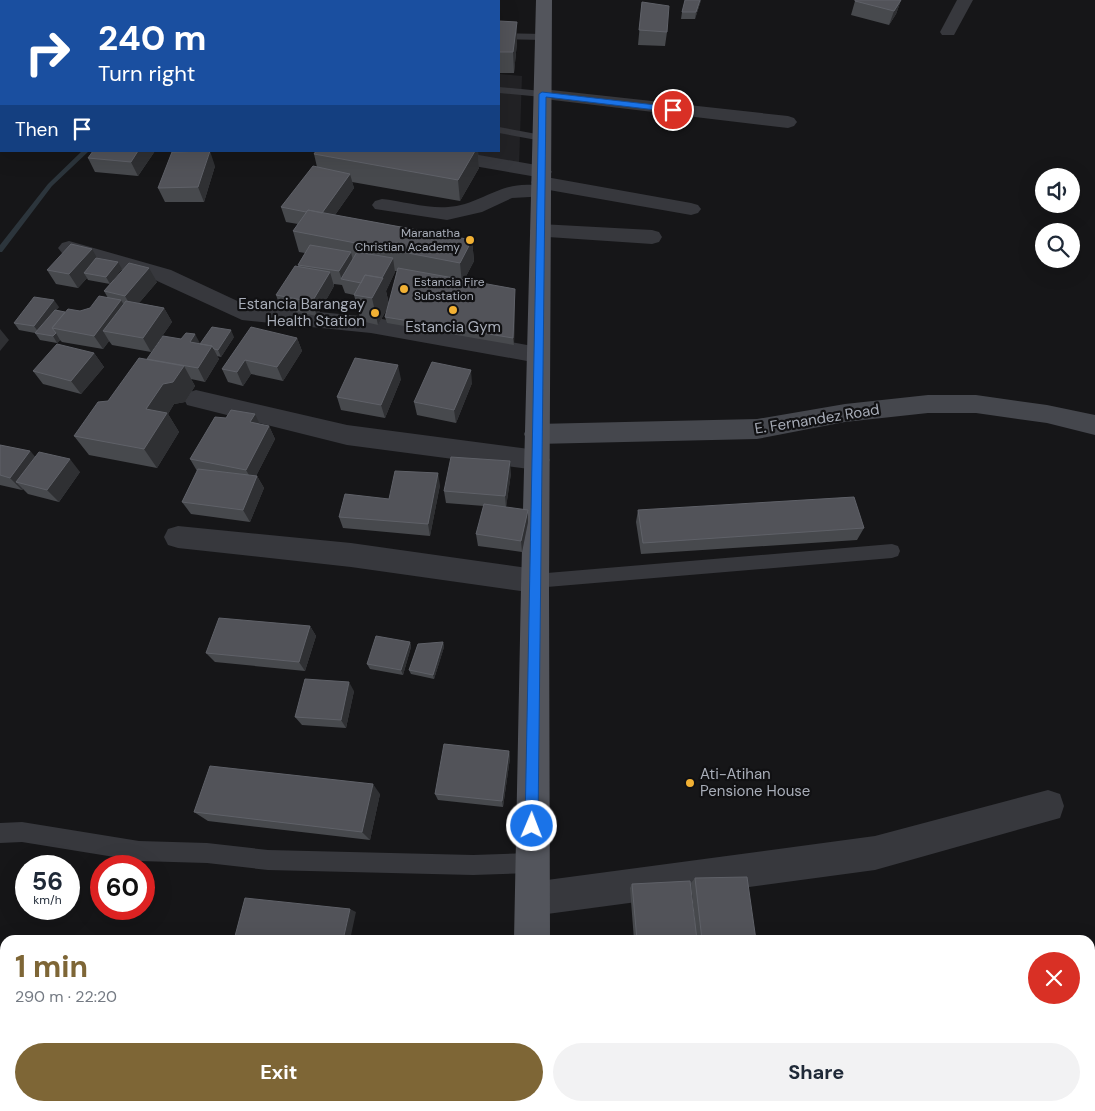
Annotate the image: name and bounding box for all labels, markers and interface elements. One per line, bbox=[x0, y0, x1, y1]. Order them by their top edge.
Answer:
text: 240 m bbox=[98, 15, 207, 61]
icon: right bbox=[15, 20, 80, 85]
text: Turn right bbox=[98, 59, 195, 88]
pin bbox=[652, 89, 694, 131]
icon: arrive bbox=[659, 96, 687, 124]
icon: arrive bbox=[68, 115, 96, 143]
text: Then bbox=[15, 117, 58, 142]
map controls bbox=[1035, 168, 1080, 268]
button: sound bbox=[1035, 168, 1080, 213]
button: search bbox=[1035, 223, 1080, 268]
place label: Maranatha Christian Academy bbox=[355, 225, 460, 255]
marker: Maranatha Christian Academy bbox=[464, 234, 476, 246]
place label: Estancia Fire Substation bbox=[414, 274, 485, 304]
marker: Estancia Fire Substation bbox=[398, 283, 410, 295]
place label: Estancia Barangay Health Station bbox=[238, 294, 366, 331]
marker: Estancia Gym bbox=[447, 304, 459, 316]
marker: Estancia Barangay Health Station bbox=[369, 307, 381, 319]
place label: Estancia Gym bbox=[405, 317, 501, 337]
street label: E. Fernandez Road bbox=[753, 399, 881, 439]
place label: Ati-Atihan Pensione House bbox=[700, 764, 810, 801]
marker: Ati-Atihan Pensione House bbox=[684, 777, 696, 789]
position arrow bbox=[505, 799, 557, 851]
speed limit sign: 60 bbox=[90, 855, 155, 920]
text: 56 bbox=[32, 865, 63, 898]
text: km/h bbox=[33, 892, 62, 908]
text: 1 min bbox=[15, 947, 88, 986]
button: close bbox=[1028, 952, 1080, 1004]
text: 290 m · 22:20 bbox=[15, 986, 117, 1007]
button: Exit bbox=[15, 1043, 543, 1101]
button: Share bbox=[553, 1043, 1080, 1101]

